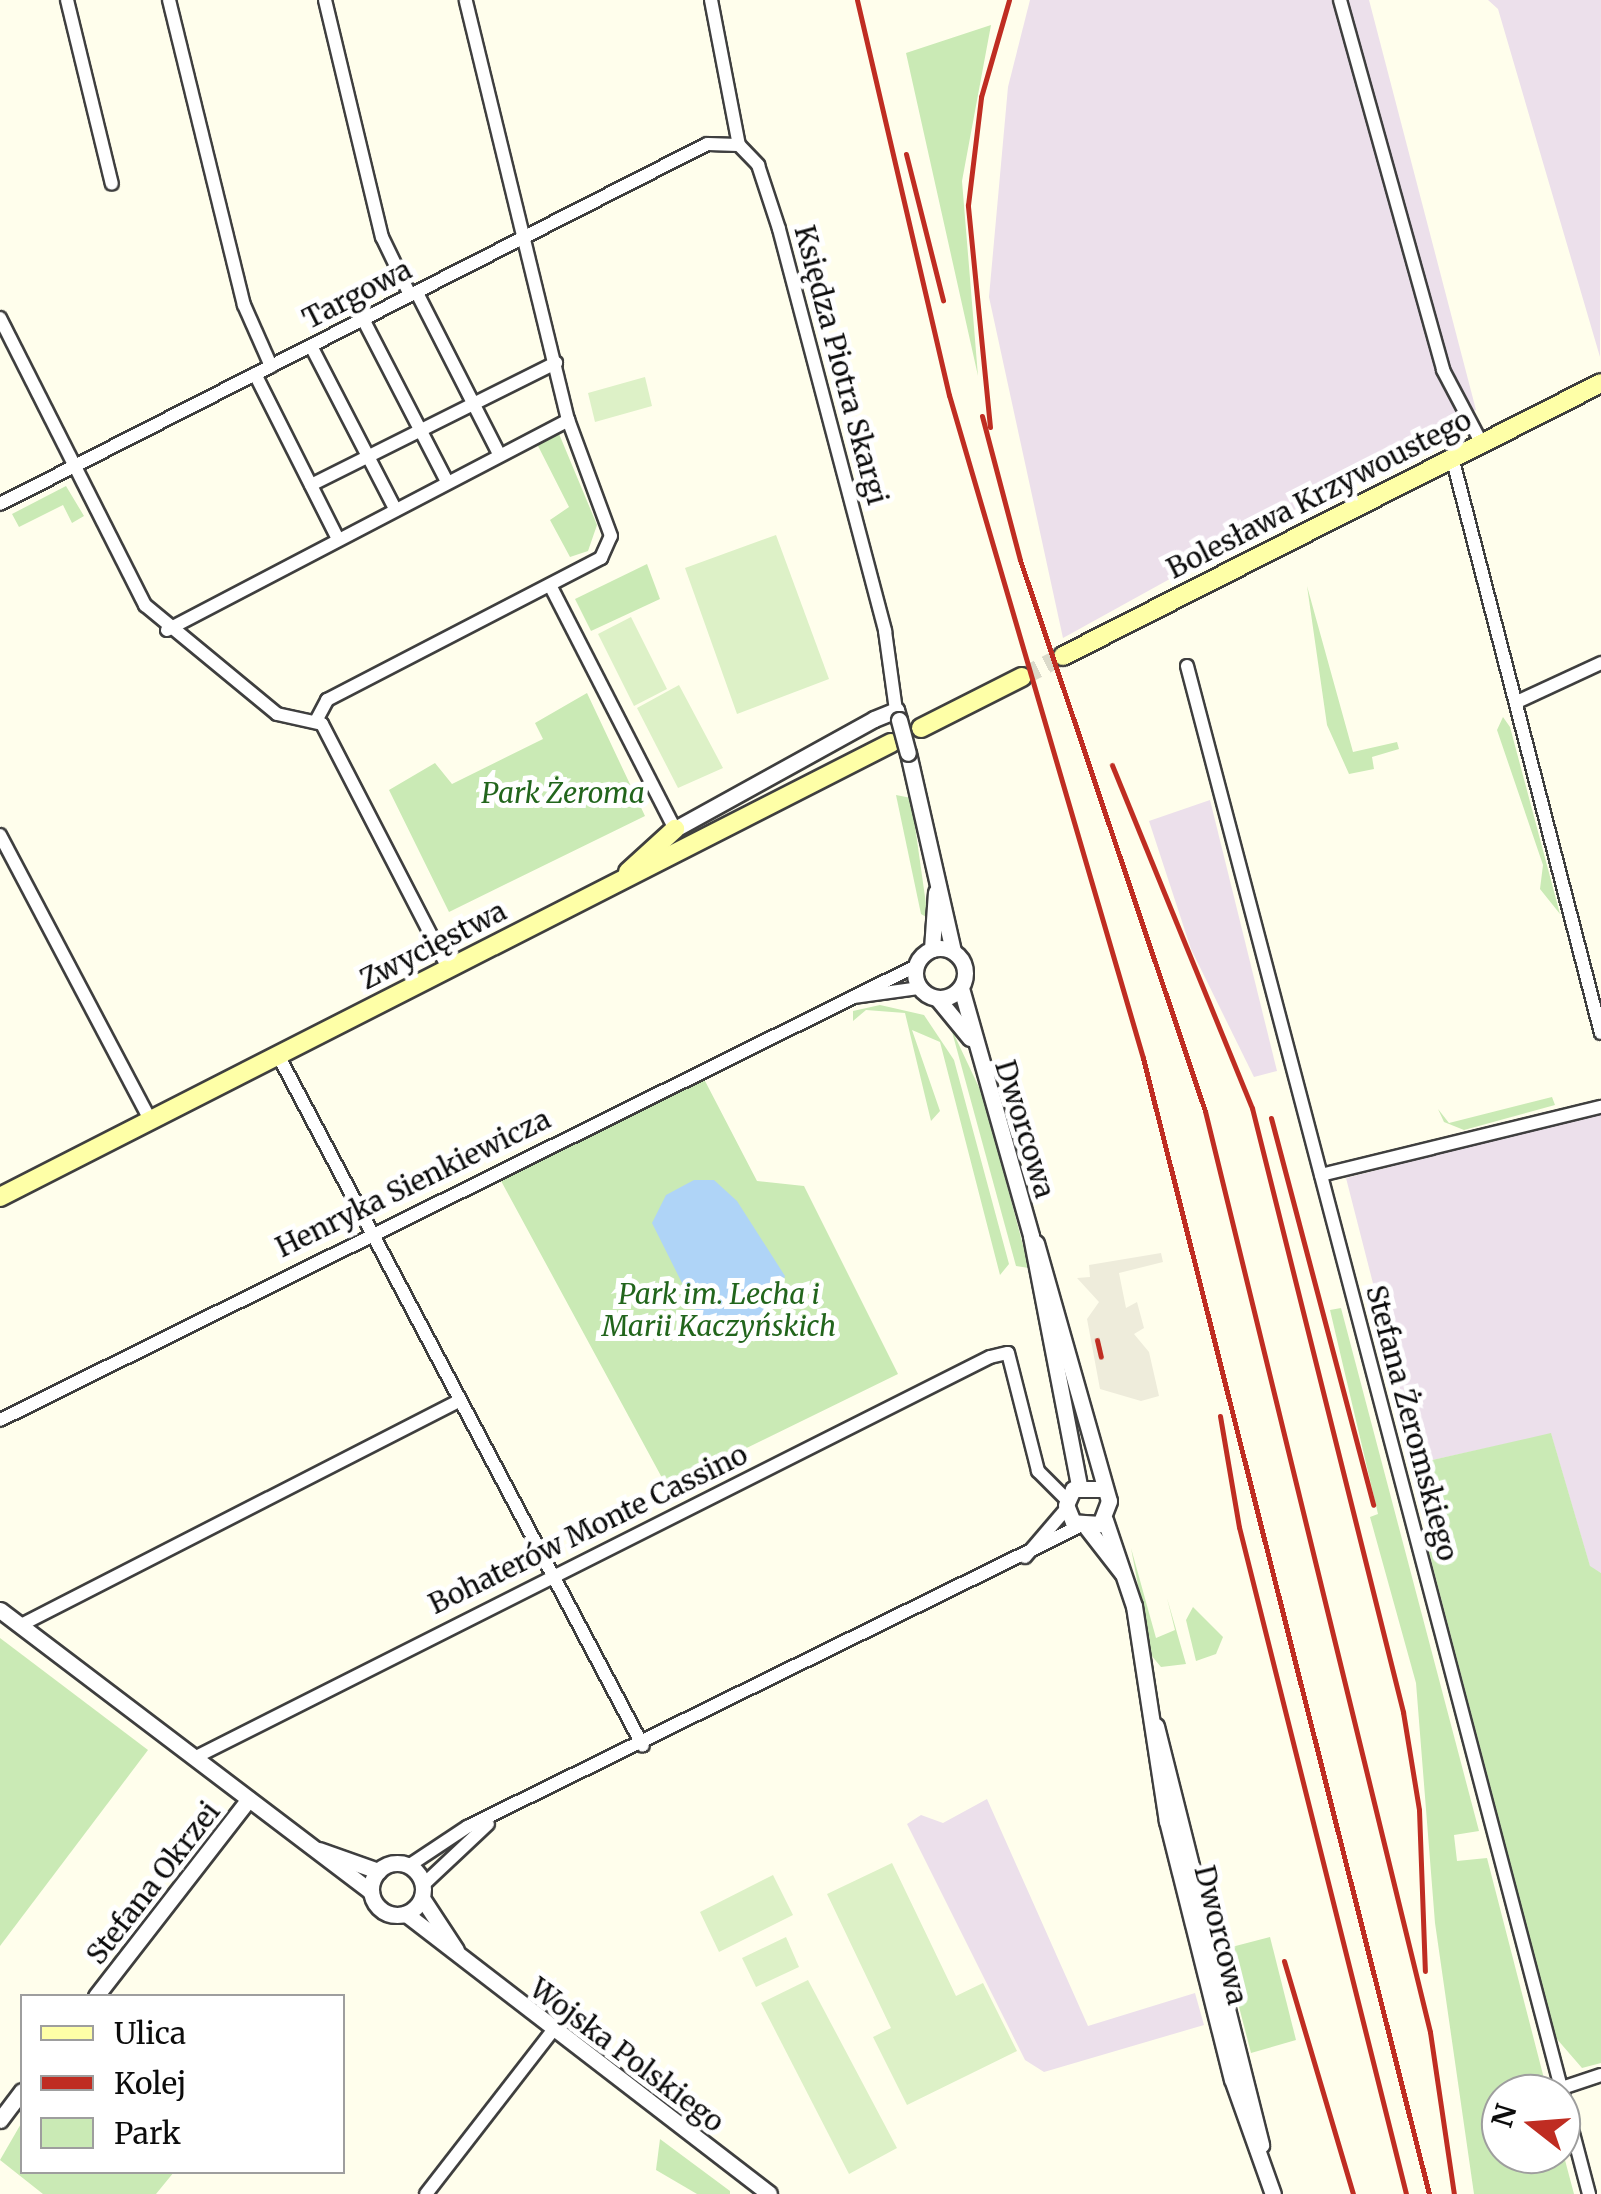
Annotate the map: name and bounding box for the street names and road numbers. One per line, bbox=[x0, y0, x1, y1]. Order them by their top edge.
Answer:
street label: Księdza Piotra Skargi bbox=[788, 222, 894, 508]
street label: Targowa bbox=[297, 252, 417, 336]
street label: Bolesława Krzywoustego bbox=[1161, 402, 1477, 586]
street label: Zwycięstwa bbox=[354, 894, 512, 996]
street label: Dworcowa bbox=[988, 1056, 1062, 1202]
street label: Henryka Sienkiewicza bbox=[270, 1102, 556, 1264]
street label: Stefana Żeromskiego bbox=[1359, 1282, 1465, 1564]
street label: Bohaterów Monte Cassino bbox=[423, 1437, 753, 1621]
street label: Stefana Okrzei bbox=[79, 1795, 227, 1971]
street label: Dworcowa bbox=[1188, 1862, 1254, 2008]
street label: Wojska Polskiego bbox=[523, 1971, 731, 2139]

